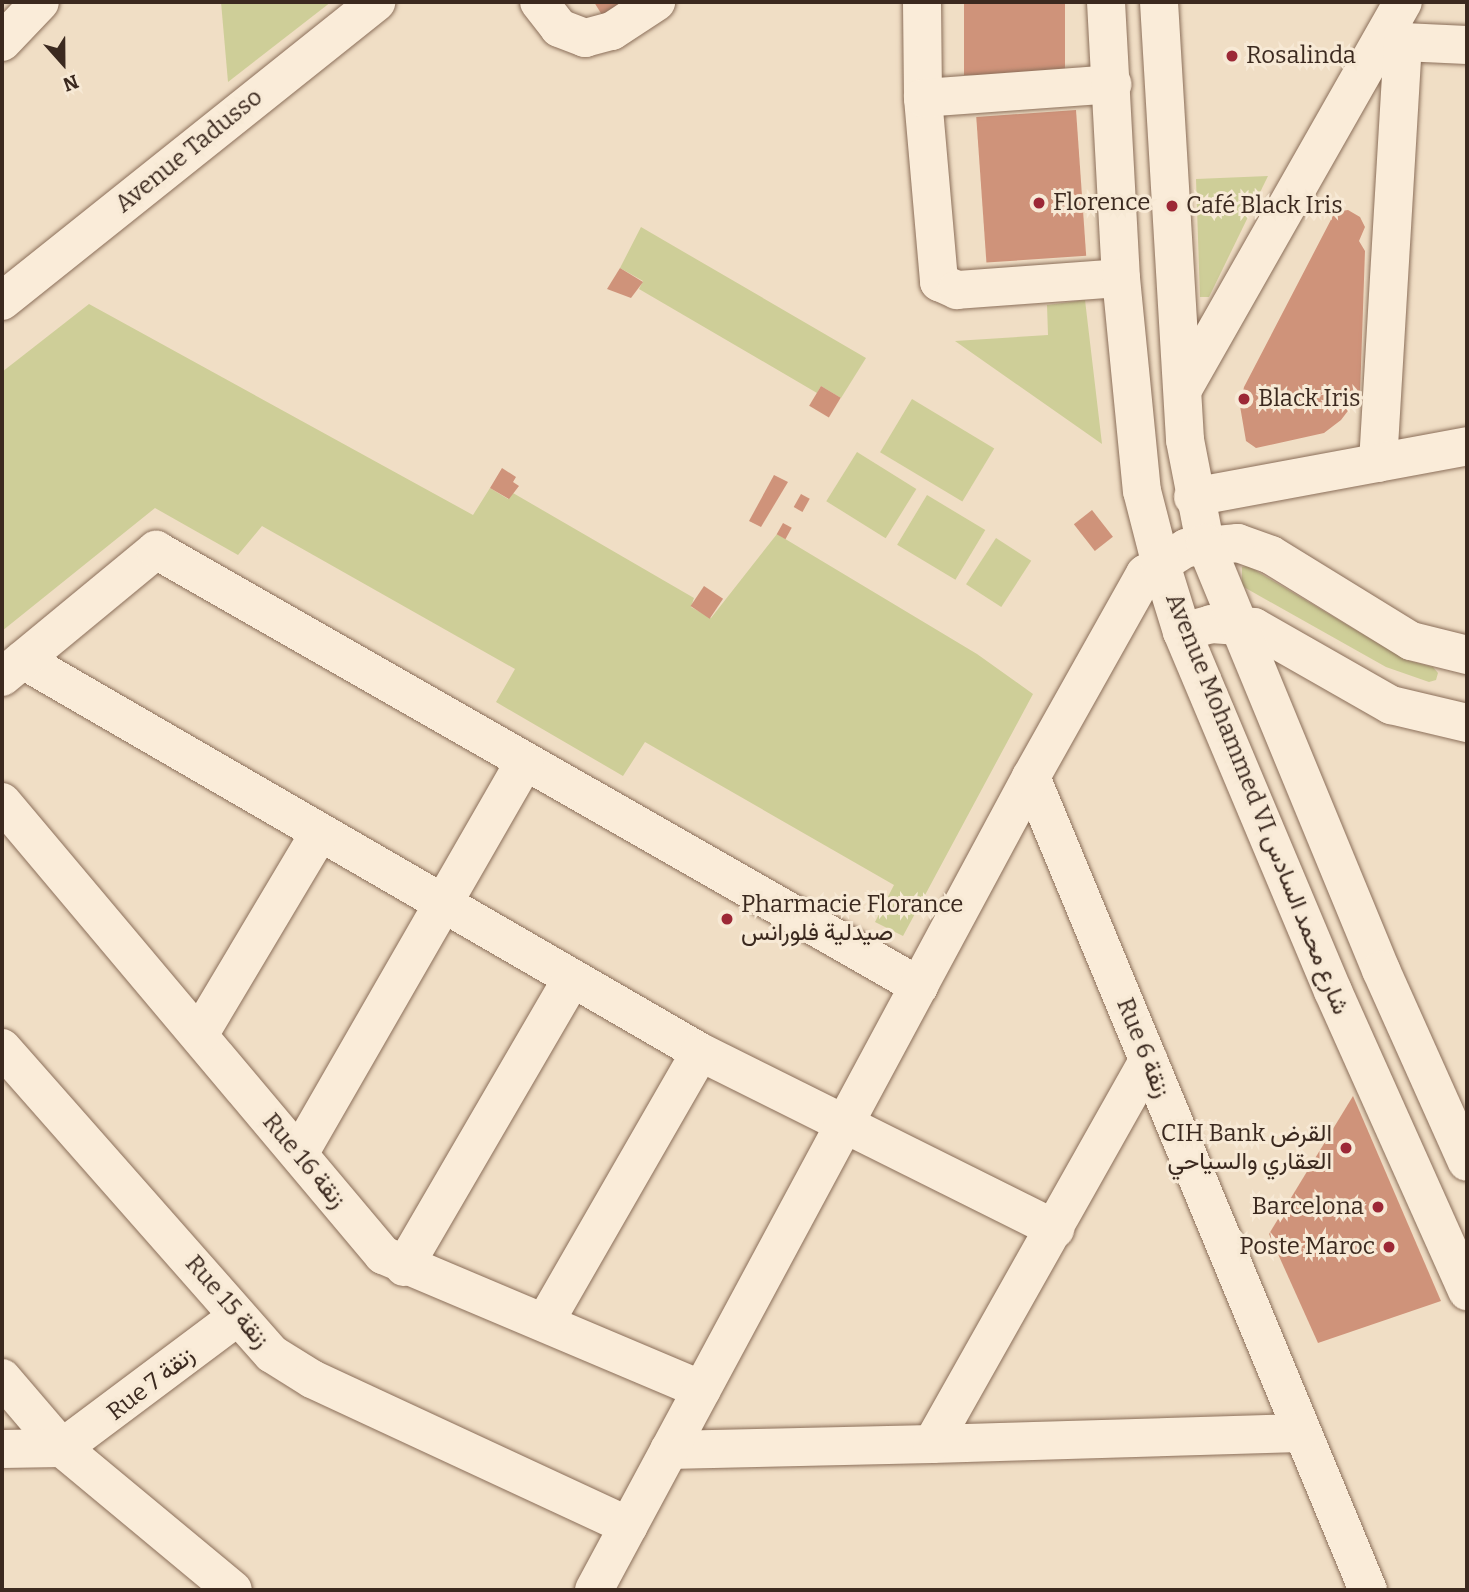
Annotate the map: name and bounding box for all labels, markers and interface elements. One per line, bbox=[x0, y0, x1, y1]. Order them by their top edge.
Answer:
north arrow bbox=[28, 28, 98, 98]
place label: Rosalinda bbox=[1246, 42, 1356, 70]
marker: Rosalinda bbox=[1224, 48, 1240, 64]
text: N bbox=[60, 70, 82, 96]
street label: Avenue Tadusso bbox=[110, 83, 268, 219]
place label: Florence bbox=[1053, 189, 1150, 217]
place label: Café Black Iris bbox=[1186, 192, 1343, 220]
marker: Florence bbox=[1031, 195, 1047, 211]
marker: Café Black Iris bbox=[1164, 198, 1180, 214]
place label: Black Iris bbox=[1258, 385, 1361, 413]
marker: Black Iris bbox=[1236, 391, 1252, 407]
street label: Avenue Mohammed VI شارع محمد السادس bbox=[1159, 589, 1355, 1019]
place label: Pharmacie Florance صيدلية فلورانس bbox=[741, 891, 963, 947]
marker: Pharmacie Florance صيدلية فلورانس bbox=[719, 911, 735, 927]
street label: Rue 6 زنقة bbox=[1110, 994, 1176, 1102]
street label: Rue 16 زنقة bbox=[256, 1108, 352, 1214]
place label: CIH Bank القرض العقاري والسياحي bbox=[1161, 1120, 1332, 1176]
marker: CIH Bank القرض العقاري والسياحي bbox=[1338, 1140, 1354, 1156]
place label: Barcelona bbox=[1252, 1193, 1364, 1221]
marker: Barcelona bbox=[1370, 1199, 1386, 1215]
place label: Poste Maroc bbox=[1239, 1233, 1375, 1261]
marker: Poste Maroc bbox=[1381, 1239, 1397, 1255]
street label: Rue 15 زنقة bbox=[179, 1250, 275, 1354]
street label: Rue 7 زنقة bbox=[102, 1341, 200, 1427]

